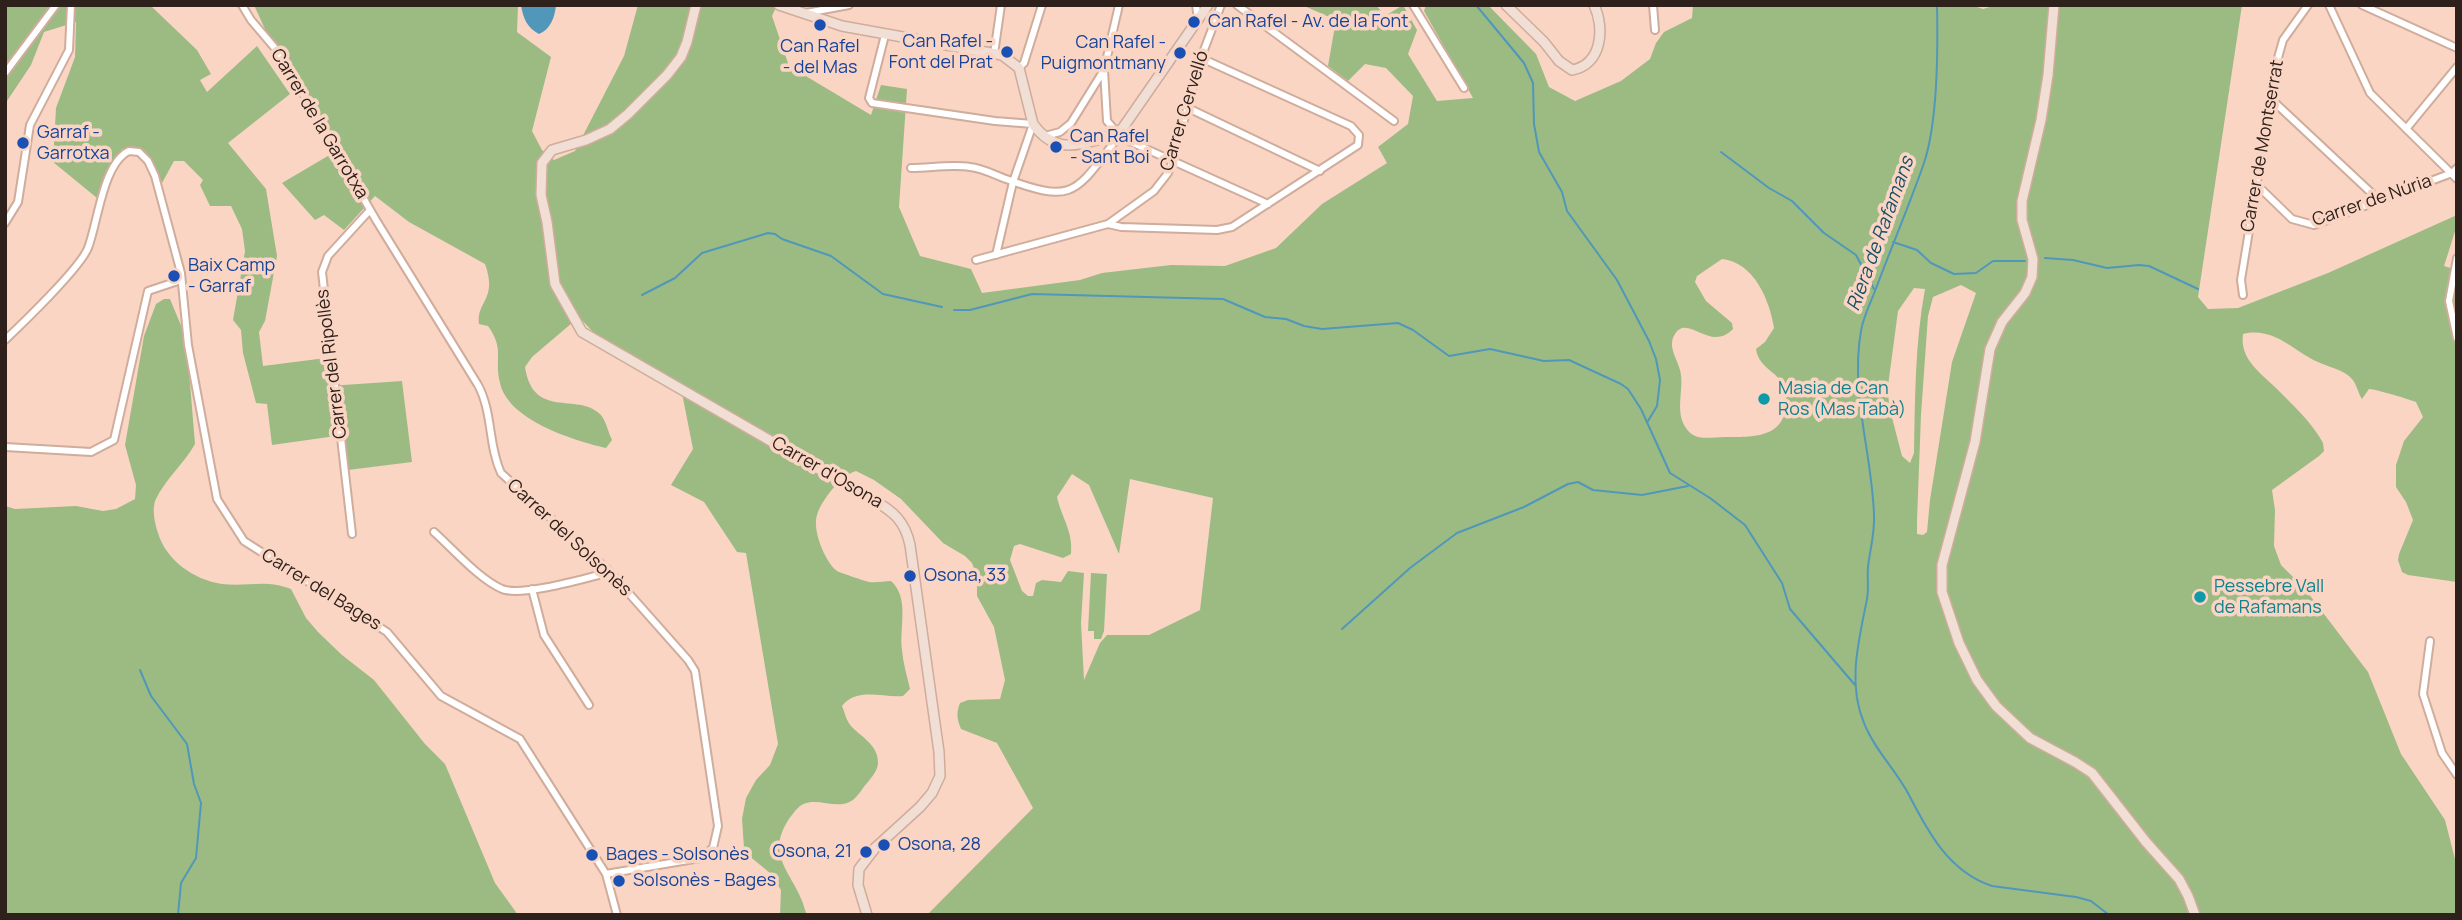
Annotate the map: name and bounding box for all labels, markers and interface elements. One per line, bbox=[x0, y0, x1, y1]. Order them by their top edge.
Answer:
place label: Can Rafel - Av. de la Font bbox=[1208, 11, 1409, 33]
marker: Can Rafel - Av. de la Font bbox=[1186, 14, 1202, 30]
marker: Can Rafel - del Mas bbox=[812, 17, 828, 33]
place label: Can Rafel - Font del Prat bbox=[889, 31, 993, 74]
place label: Can Rafel - Puigmontmany bbox=[1041, 32, 1166, 74]
place label: Can Rafel - del Mas bbox=[780, 36, 860, 78]
marker: Can Rafel - Font del Prat bbox=[999, 44, 1015, 60]
street label: Carrer de la Garrotxa bbox=[266, 45, 372, 203]
marker: Can Rafel - Puigmontmany bbox=[1172, 45, 1188, 61]
street label: Carrer Cervelló bbox=[1156, 48, 1214, 174]
street label: Carrer de Montserrat bbox=[2237, 58, 2289, 234]
place label: Garraf - Garrotxa bbox=[37, 122, 109, 164]
place label: Can Rafel - Sant Boi bbox=[1070, 126, 1150, 168]
marker: Garraf - Garrotxa bbox=[15, 135, 31, 151]
marker: Can Rafel - Sant Boi bbox=[1048, 139, 1064, 155]
water label: Riera de Rafamans bbox=[1843, 154, 1919, 314]
street label: Carrer de Núria bbox=[2309, 170, 2435, 232]
place label: Baix Camp - Garraf bbox=[188, 255, 275, 298]
marker: Baix Camp - Garraf bbox=[166, 268, 182, 284]
street label: Carrer del Ripollès bbox=[312, 288, 352, 440]
place label: Masia de Can Ros (Mas Tabà) bbox=[1778, 378, 1906, 420]
marker: Masia de Can Ros (Mas Tabà) bbox=[1756, 391, 1772, 407]
street label: Carrer d'Osona bbox=[768, 432, 886, 514]
street label: Carrer del Solsonès bbox=[502, 475, 636, 601]
street label: Carrer del Bages bbox=[257, 545, 385, 635]
place label: Osona, 33 bbox=[924, 565, 1006, 587]
marker: Osona, 33 bbox=[902, 568, 918, 584]
place label: Pessebre Vall de Rafamans bbox=[2214, 576, 2324, 618]
marker: Pessebre Vall de Rafamans bbox=[2192, 589, 2208, 605]
place label: Osona, 28 bbox=[898, 834, 981, 856]
marker: Osona, 28 bbox=[876, 837, 892, 853]
place label: Osona, 21 bbox=[773, 841, 852, 863]
place label: Bages - Solsonès bbox=[606, 844, 749, 866]
marker: Osona, 21 bbox=[858, 844, 874, 860]
marker: Bages - Solsonès bbox=[584, 847, 600, 863]
place label: Solsonès - Bages bbox=[633, 870, 776, 892]
marker: Solsonès - Bages bbox=[611, 873, 627, 889]

